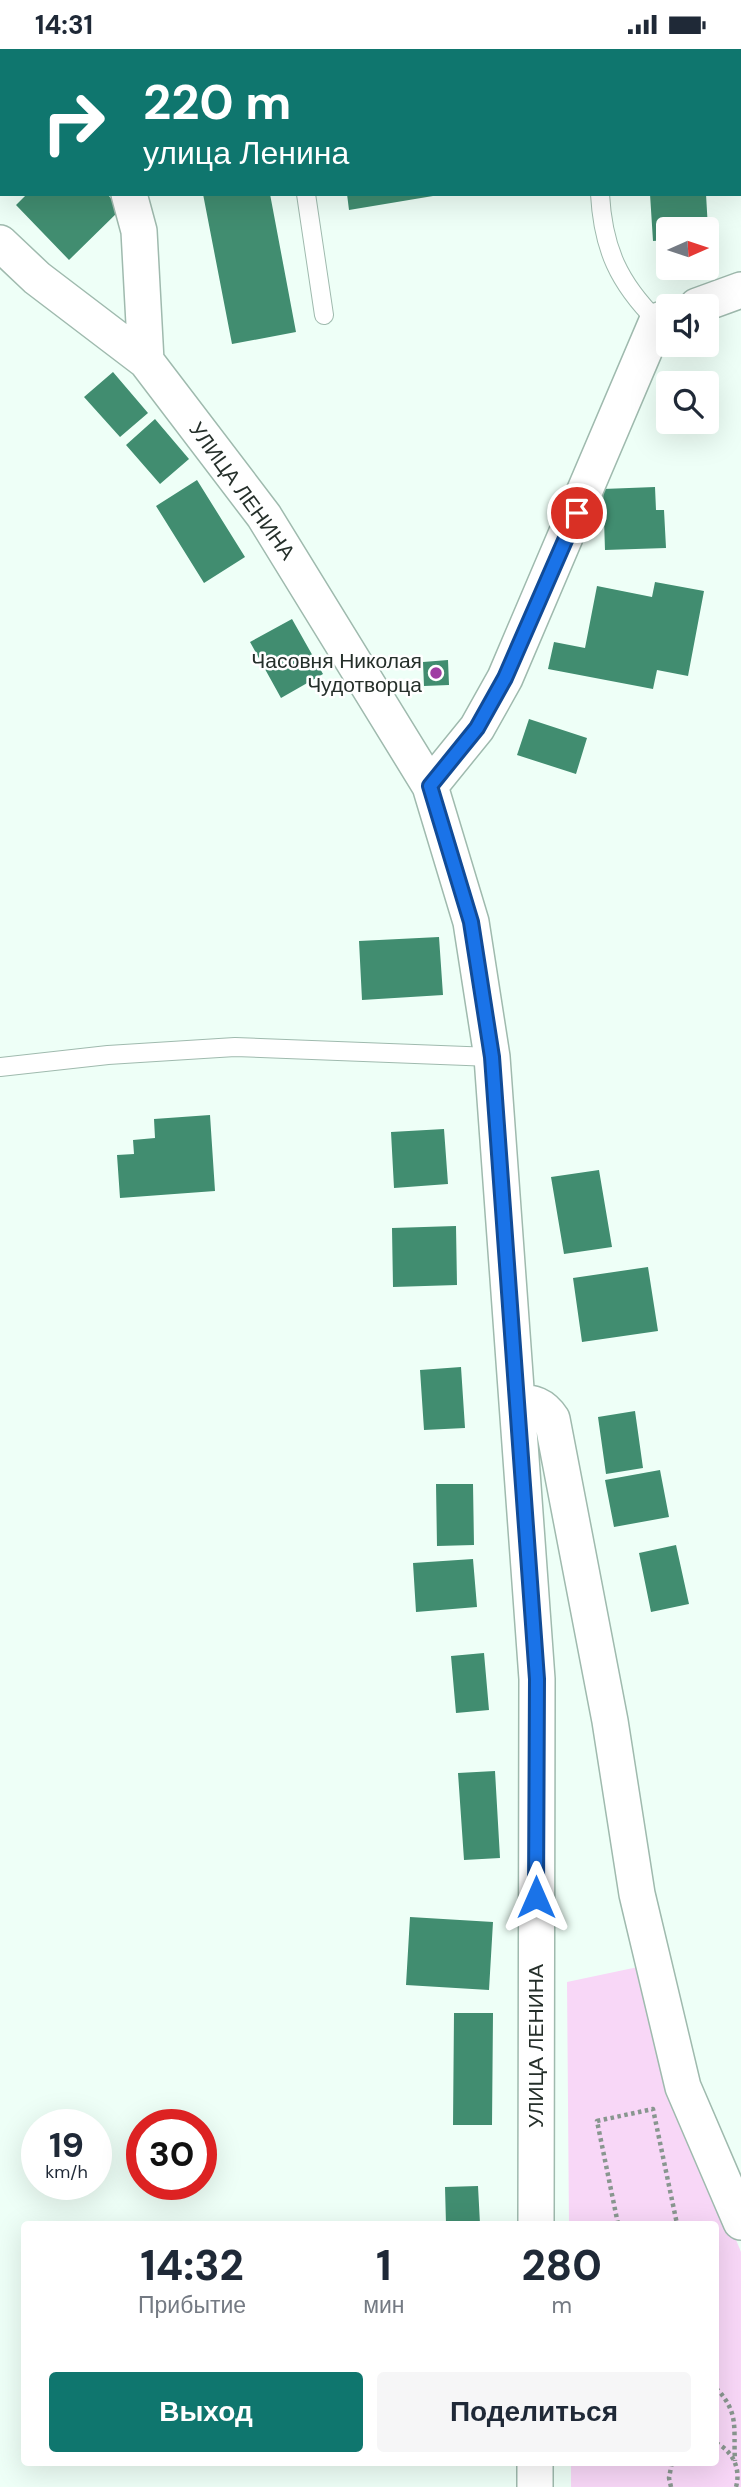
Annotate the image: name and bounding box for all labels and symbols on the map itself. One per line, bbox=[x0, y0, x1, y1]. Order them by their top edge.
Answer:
north arrow bbox=[656, 217, 719, 280]
street label: УЛИЦА ЛЕНИНА bbox=[183, 416, 301, 566]
pin bbox=[547, 483, 607, 543]
place label: Часовня Николая Чудотворца bbox=[251, 647, 422, 699]
marker: Часовня Николая Чудотворца bbox=[428, 665, 444, 681]
position arrow bbox=[499, 1860, 573, 1934]
street label: УЛИЦА ЛЕНИНА bbox=[522, 1964, 550, 2128]
speed limit sign: 30 bbox=[126, 2109, 217, 2200]

